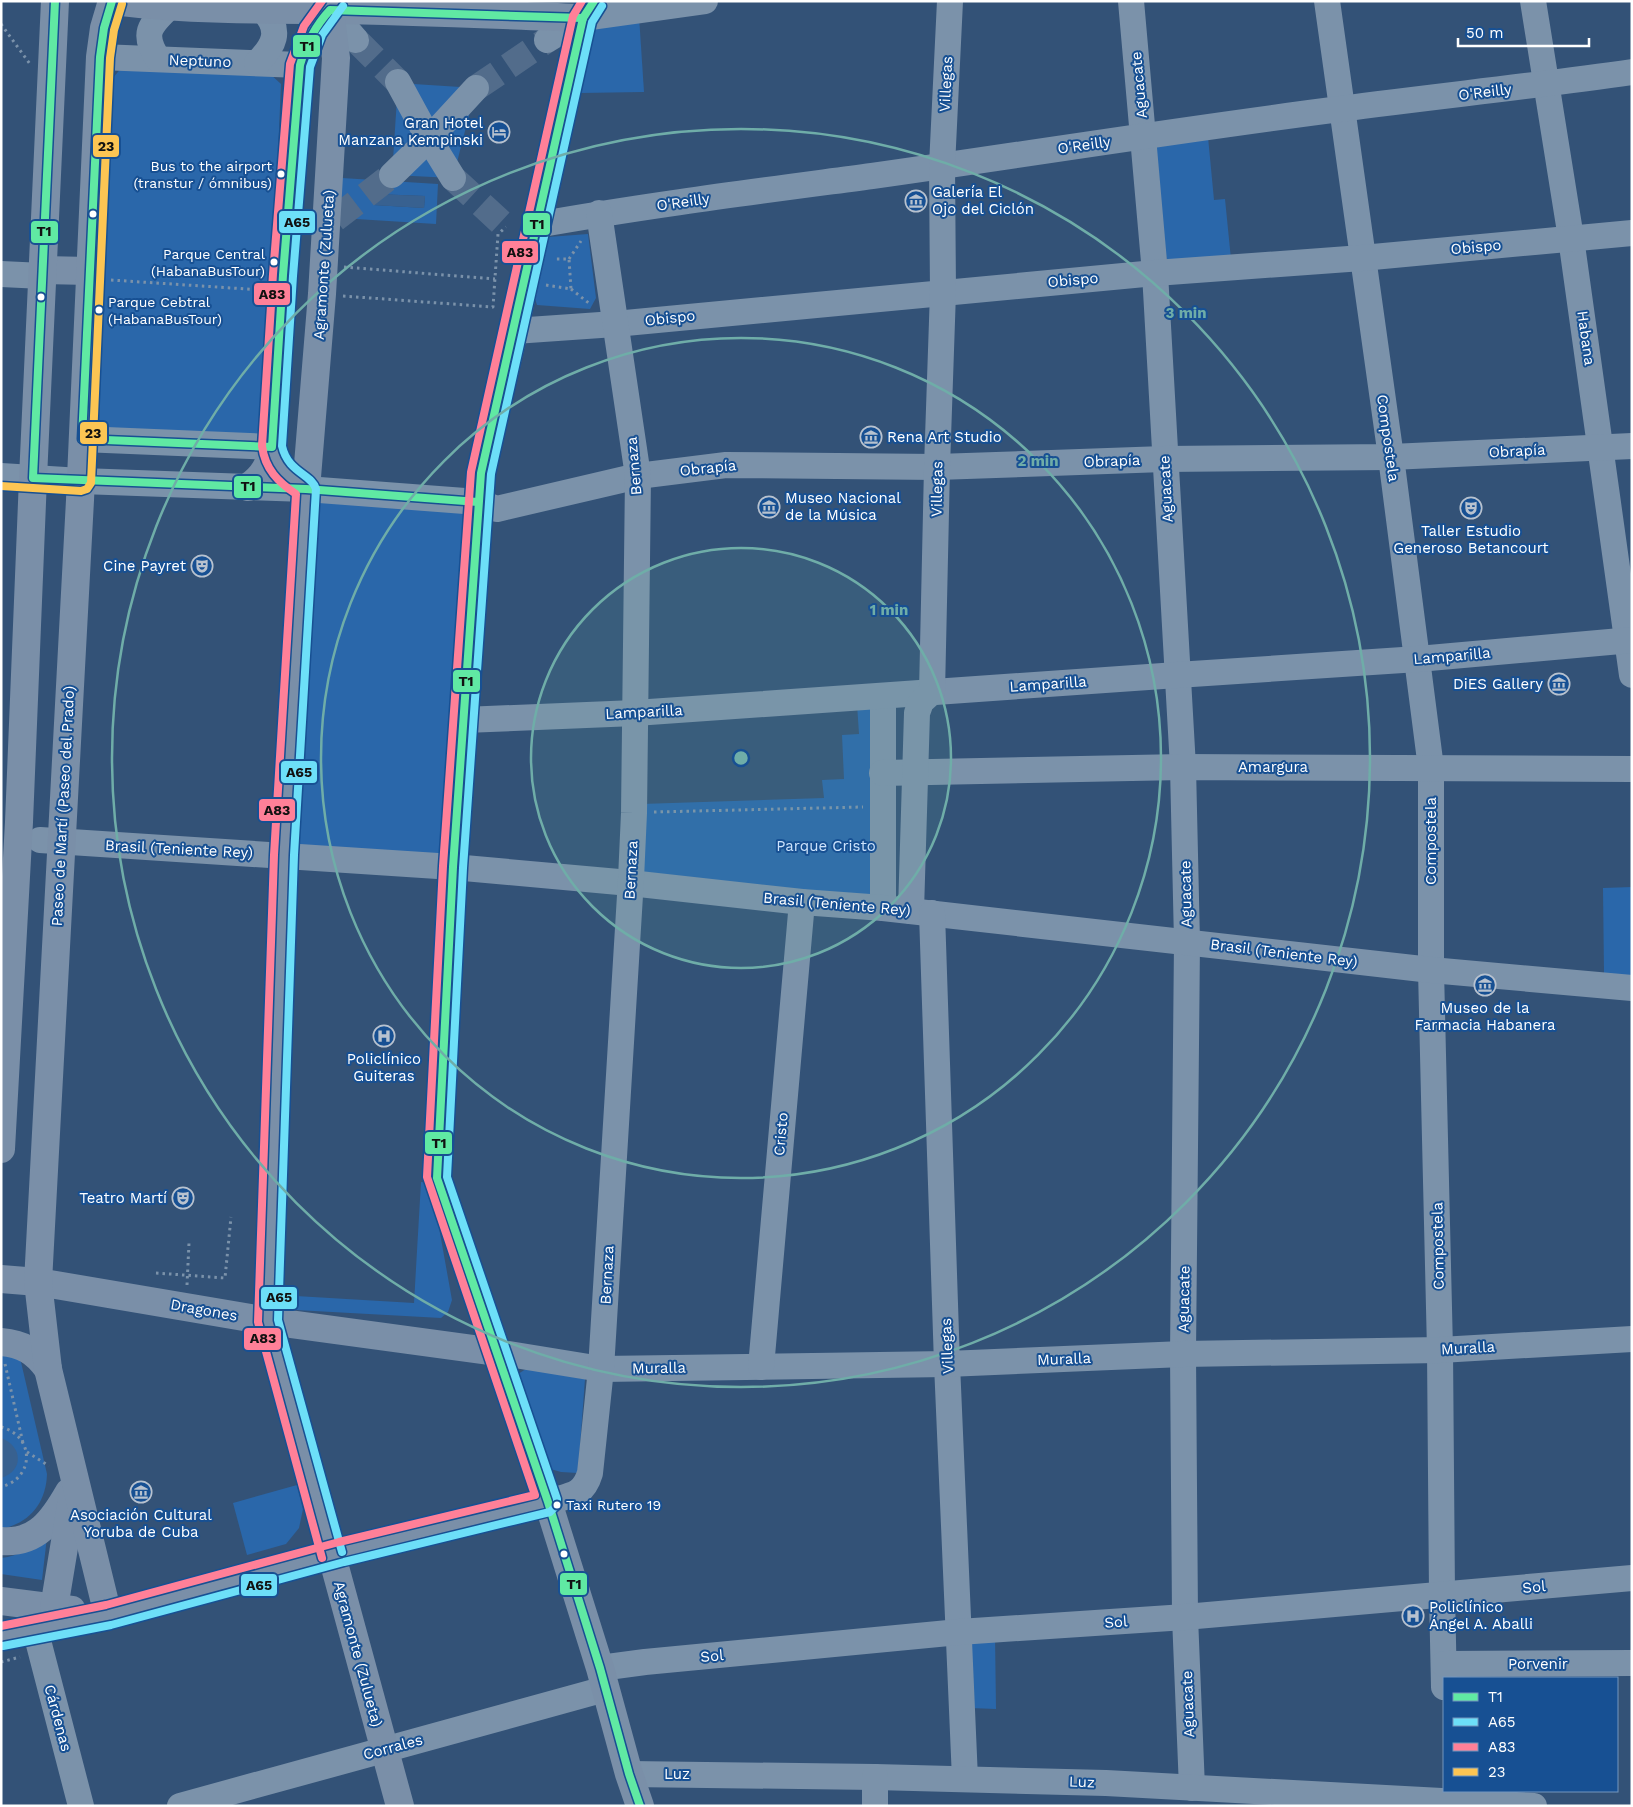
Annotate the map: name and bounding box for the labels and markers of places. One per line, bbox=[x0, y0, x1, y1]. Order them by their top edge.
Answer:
place label: Gran Hotel Manzana Kempinski bbox=[338, 114, 483, 149]
hotel icon: Gran Hotel Manzana Kempinski bbox=[487, 120, 511, 144]
place label: Bus to the airport (transtur / ómnibus) bbox=[133, 158, 272, 191]
marker: Bus to the airport (transtur / ómnibus) bbox=[276, 169, 286, 179]
place label: Galería El Ojo del Ciclón bbox=[932, 183, 1034, 218]
museum icon: Galería El Ojo del Ciclón bbox=[904, 189, 928, 213]
unlabelled marker bbox=[88, 209, 98, 219]
place label: Parque Central (HabanaBusTour) bbox=[151, 246, 266, 279]
marker: Parque Central (HabanaBusTour) bbox=[269, 257, 279, 267]
unlabelled marker bbox=[36, 292, 46, 302]
place label: Parque Cebtral (HabanaBusTour) bbox=[108, 294, 222, 327]
marker: Parque Cebtral (HabanaBusTour) bbox=[94, 305, 104, 315]
museum icon: Rena Art Studio bbox=[859, 425, 883, 449]
place label: Rena Art Studio bbox=[887, 428, 1002, 446]
place label: Museo Nacional de la Música bbox=[785, 489, 901, 524]
museum icon: Museo Nacional de la Música bbox=[757, 495, 781, 519]
theatre icon: Taller Estudio Generoso Betancourt bbox=[1459, 496, 1483, 520]
place label: Taller Estudio Generoso Betancourt bbox=[1393, 522, 1549, 557]
theatre icon: Cine Payret bbox=[190, 554, 214, 578]
place label: Cine Payret bbox=[103, 557, 187, 575]
museum icon: DiES Gallery bbox=[1547, 672, 1571, 696]
place label: DiES Gallery bbox=[1453, 675, 1543, 693]
centre of rings bbox=[732, 749, 750, 767]
museum icon: Museo de la Farmacia Habanera bbox=[1473, 973, 1497, 997]
place label: Museo de la Farmacia Habanera bbox=[1414, 999, 1556, 1034]
hospital icon: Policlínico Guiteras bbox=[372, 1024, 396, 1048]
place label: Policlínico Guiteras bbox=[347, 1050, 421, 1085]
theatre icon: Teatro Martí bbox=[171, 1186, 195, 1210]
place label: Teatro Martí bbox=[79, 1189, 167, 1207]
museum icon: Asociación Cultural Yoruba de Cuba bbox=[129, 1480, 153, 1504]
place label: Taxi Rutero 19 bbox=[566, 1497, 661, 1513]
marker: Taxi Rutero 19 bbox=[552, 1500, 562, 1510]
place label: Asociación Cultural Yoruba de Cuba bbox=[70, 1506, 212, 1541]
unlabelled marker bbox=[559, 1549, 569, 1559]
place label: Policlínico Ángel A. Aballi bbox=[1429, 1598, 1533, 1633]
hospital icon: Policlínico Ángel A. Aballi bbox=[1401, 1604, 1425, 1628]

